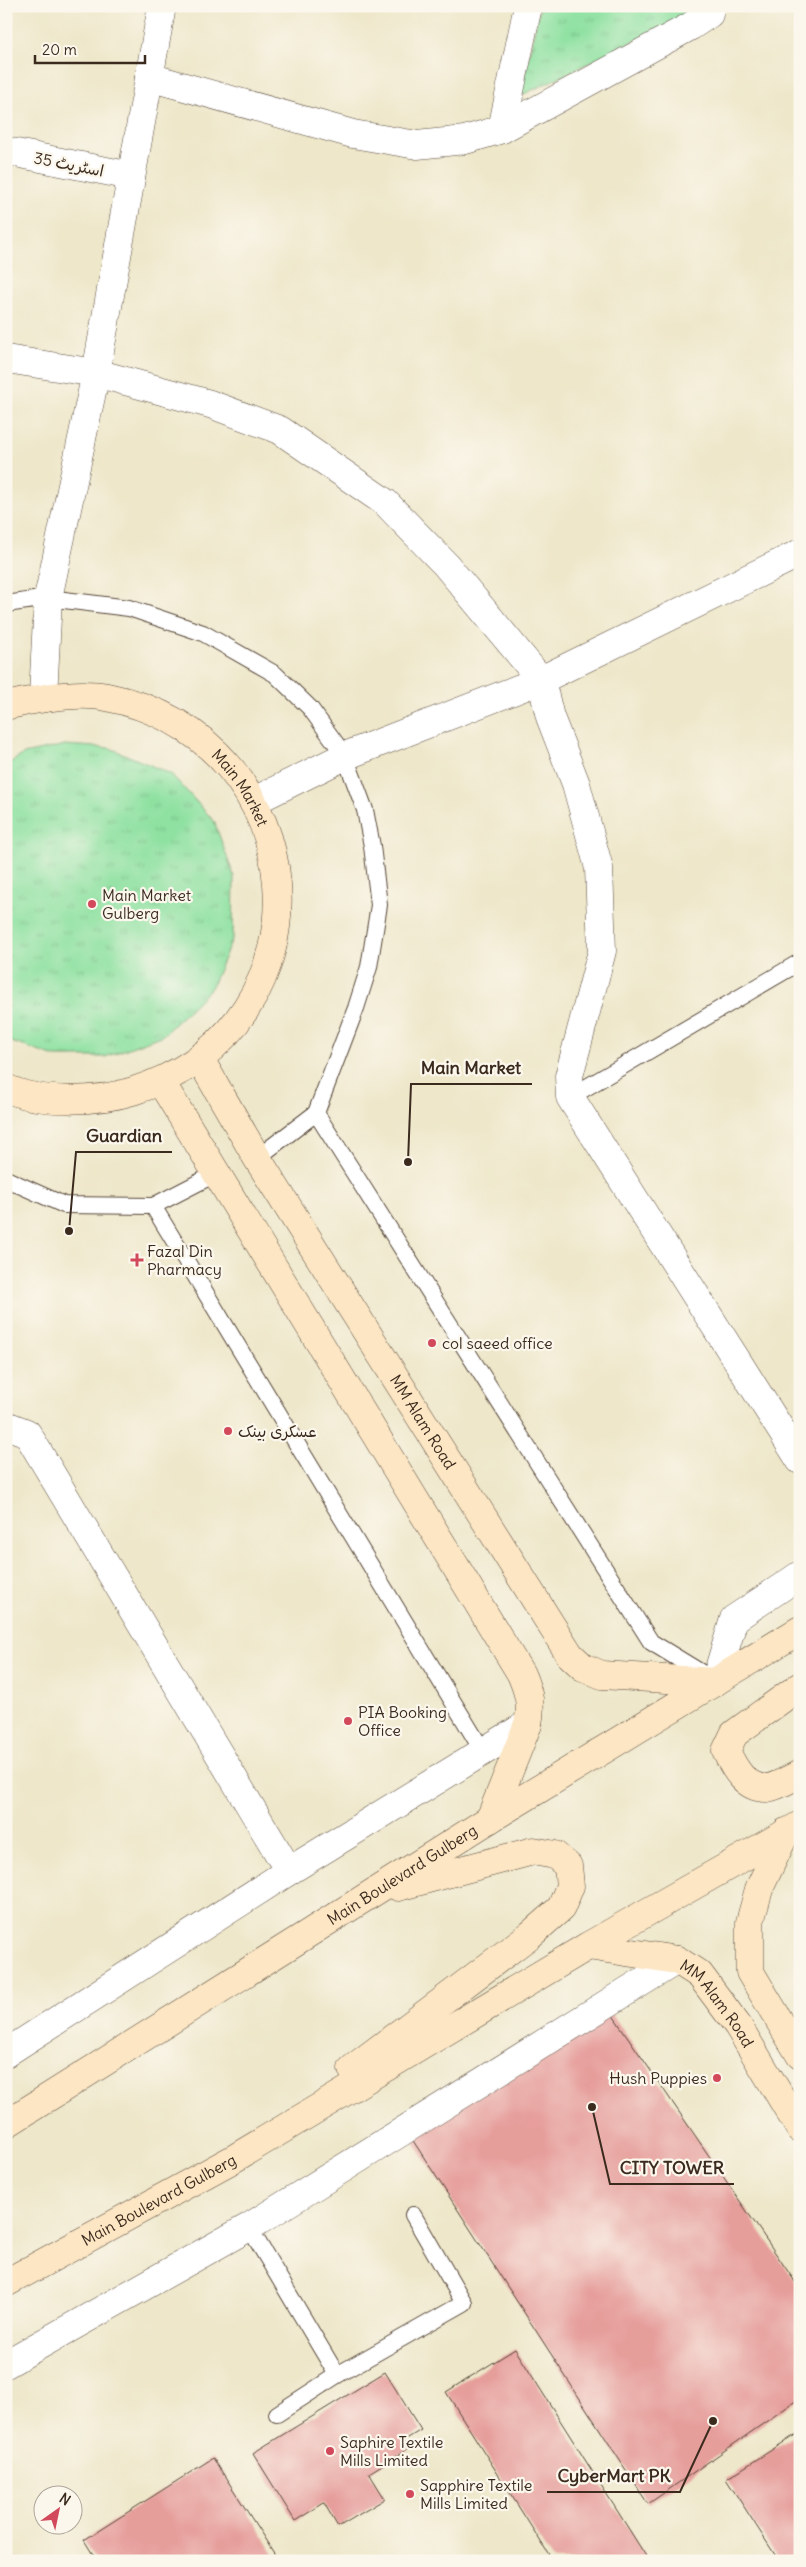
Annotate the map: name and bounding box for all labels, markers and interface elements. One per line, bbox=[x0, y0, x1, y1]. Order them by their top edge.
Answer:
scale bar bbox=[35, 32, 145, 64]
text: 20 m bbox=[42, 40, 77, 59]
street label: اسٹریٹ 35 bbox=[32, 147, 106, 181]
street label: Main Market bbox=[208, 744, 273, 830]
place label: Main Market Gulberg bbox=[102, 885, 192, 923]
marker: Main Market Gulberg bbox=[86, 898, 98, 910]
callout: Main Market bbox=[411, 1051, 532, 1084]
text: Main Market bbox=[421, 1056, 522, 1079]
callout: Guardian bbox=[76, 1119, 172, 1152]
text: Guardian bbox=[86, 1124, 163, 1147]
place label: Fazal Din Pharmacy bbox=[147, 1241, 222, 1279]
marker: Fazal Din Pharmacy bbox=[131, 1254, 143, 1266]
place label: col saeed office bbox=[442, 1333, 553, 1353]
marker: col saeed office bbox=[426, 1337, 438, 1349]
street label: MM Alam Road bbox=[386, 1371, 460, 1473]
place label: عسکری بینک bbox=[238, 1421, 317, 1441]
marker: عسکری بینک bbox=[222, 1425, 234, 1437]
place label: PIA Booking Office bbox=[358, 1702, 447, 1740]
marker: PIA Booking Office bbox=[342, 1715, 354, 1727]
street label: Main Boulevard Gulberg bbox=[323, 1820, 481, 1929]
street label: MM Alam Road bbox=[676, 1955, 758, 2051]
place label: Hush Puppies bbox=[609, 2068, 707, 2088]
marker: Hush Puppies bbox=[711, 2072, 723, 2084]
street label: Main Boulevard Gulberg bbox=[78, 2149, 240, 2250]
callout: CITY TOWER bbox=[610, 2151, 734, 2184]
text: CITY TOWER bbox=[620, 2156, 725, 2179]
place label: Saphire Textile Mills Limited bbox=[340, 2432, 443, 2470]
marker: Saphire Textile Mills Limited bbox=[324, 2445, 336, 2457]
callout: CyberMart PK bbox=[547, 2459, 680, 2492]
text: CyberMart PK bbox=[557, 2464, 671, 2487]
place label: Sapphire Textile Mills Limited bbox=[420, 2475, 533, 2513]
north arrow bbox=[32, 2484, 82, 2534]
marker: Sapphire Textile Mills Limited bbox=[404, 2488, 416, 2500]
text: N bbox=[56, 2489, 74, 2509]

